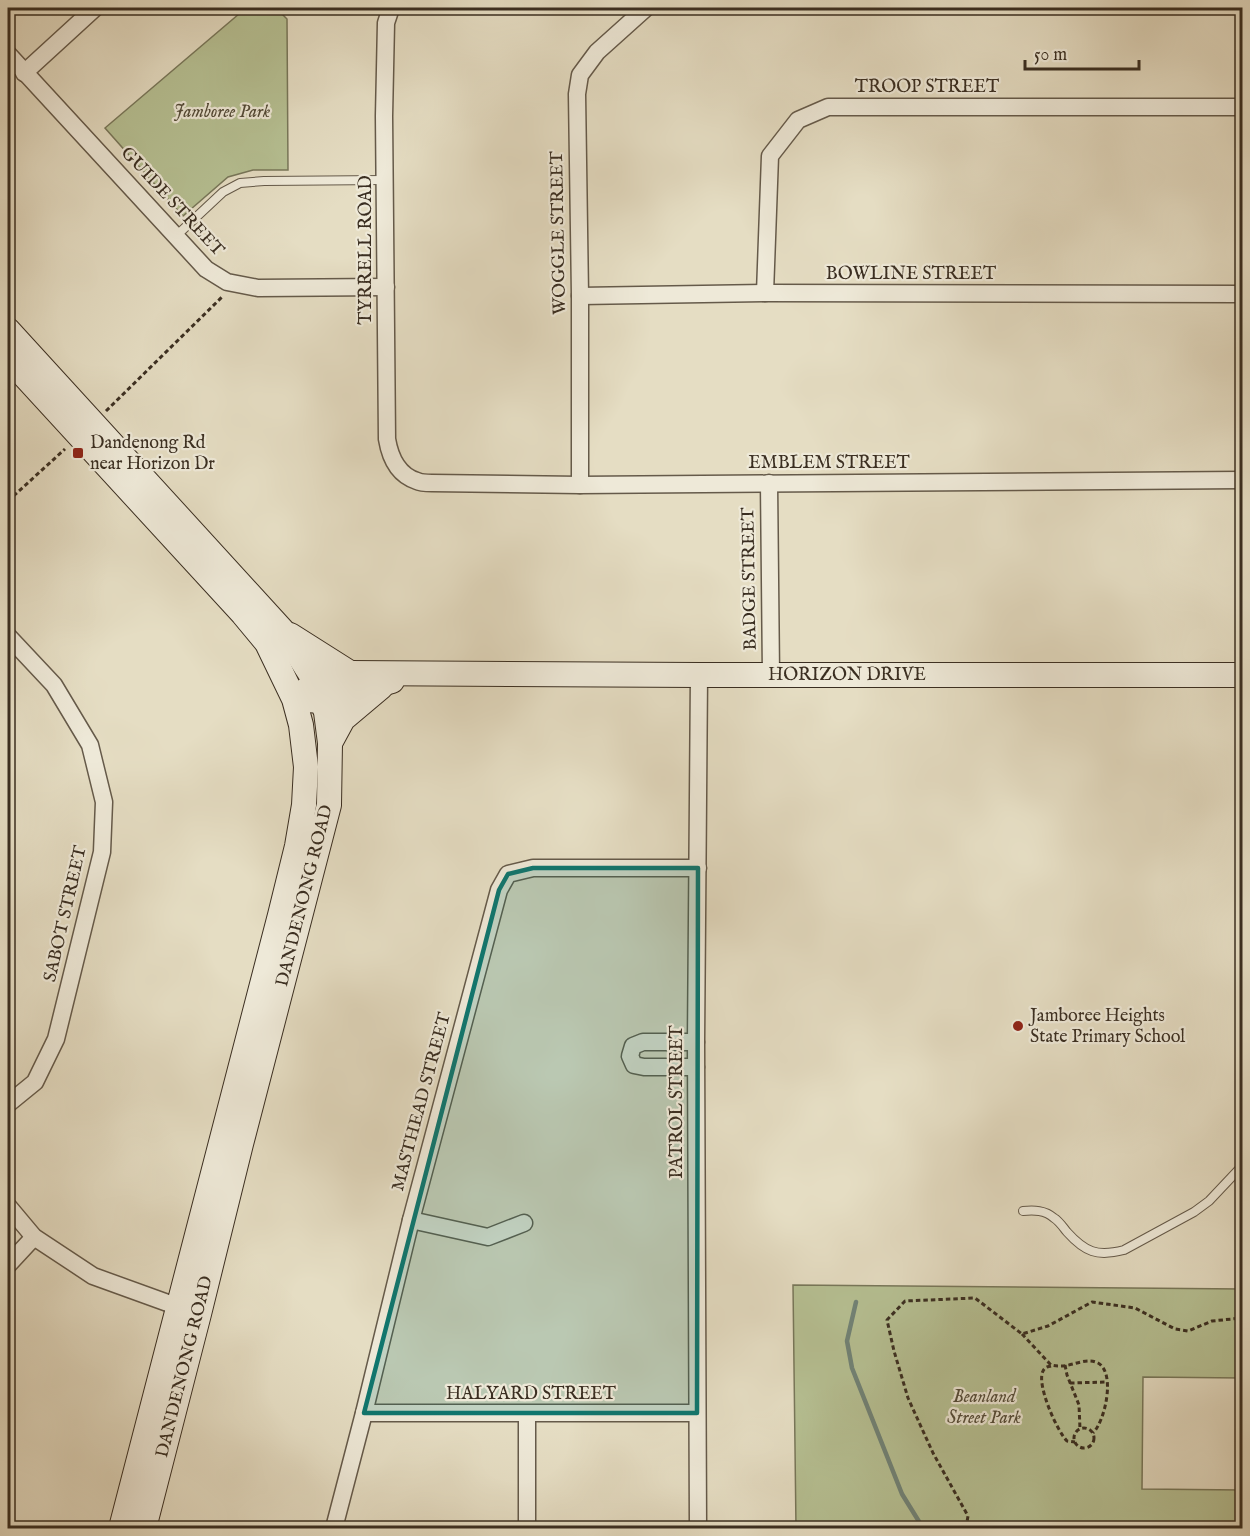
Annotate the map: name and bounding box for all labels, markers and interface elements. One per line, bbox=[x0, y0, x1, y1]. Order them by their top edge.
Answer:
scale bar bbox=[1025, 33, 1139, 71]
text: 50 m bbox=[1034, 44, 1067, 67]
street label: TROOP STREET bbox=[855, 76, 999, 99]
park label: Jamboree Park bbox=[174, 101, 270, 124]
street label: GUIDE STREET bbox=[115, 142, 229, 262]
street label: WOGGLE STREET bbox=[546, 151, 572, 315]
street label: TYRRELL ROAD bbox=[355, 175, 378, 325]
street label: BOWLINE STREET bbox=[826, 263, 996, 286]
place label: Dandenong Rd near Horizon Dr bbox=[90, 432, 215, 476]
marker: Dandenong Rd near Horizon Dr bbox=[71, 446, 85, 460]
street label: EMBLEM STREET bbox=[748, 452, 910, 475]
street label: BADGE STREET bbox=[737, 507, 763, 651]
street label: HORIZON DRIVE bbox=[768, 664, 926, 687]
street label: DANDENONG ROAD bbox=[271, 803, 339, 989]
street label: SABOT STREET bbox=[39, 844, 93, 984]
place label: Jamboree Heights State Primary School bbox=[1028, 1005, 1185, 1049]
street label: MASTHEAD STREET bbox=[387, 1010, 457, 1194]
marker: Jamboree Heights State Primary School bbox=[1011, 1019, 1025, 1033]
street label: PATROL STREET bbox=[666, 1025, 689, 1179]
street label: DANDENONG ROAD bbox=[151, 1274, 219, 1460]
street label: HALYARD STREET bbox=[446, 1383, 616, 1406]
park label: Beanland Street Park bbox=[947, 1386, 1021, 1430]

